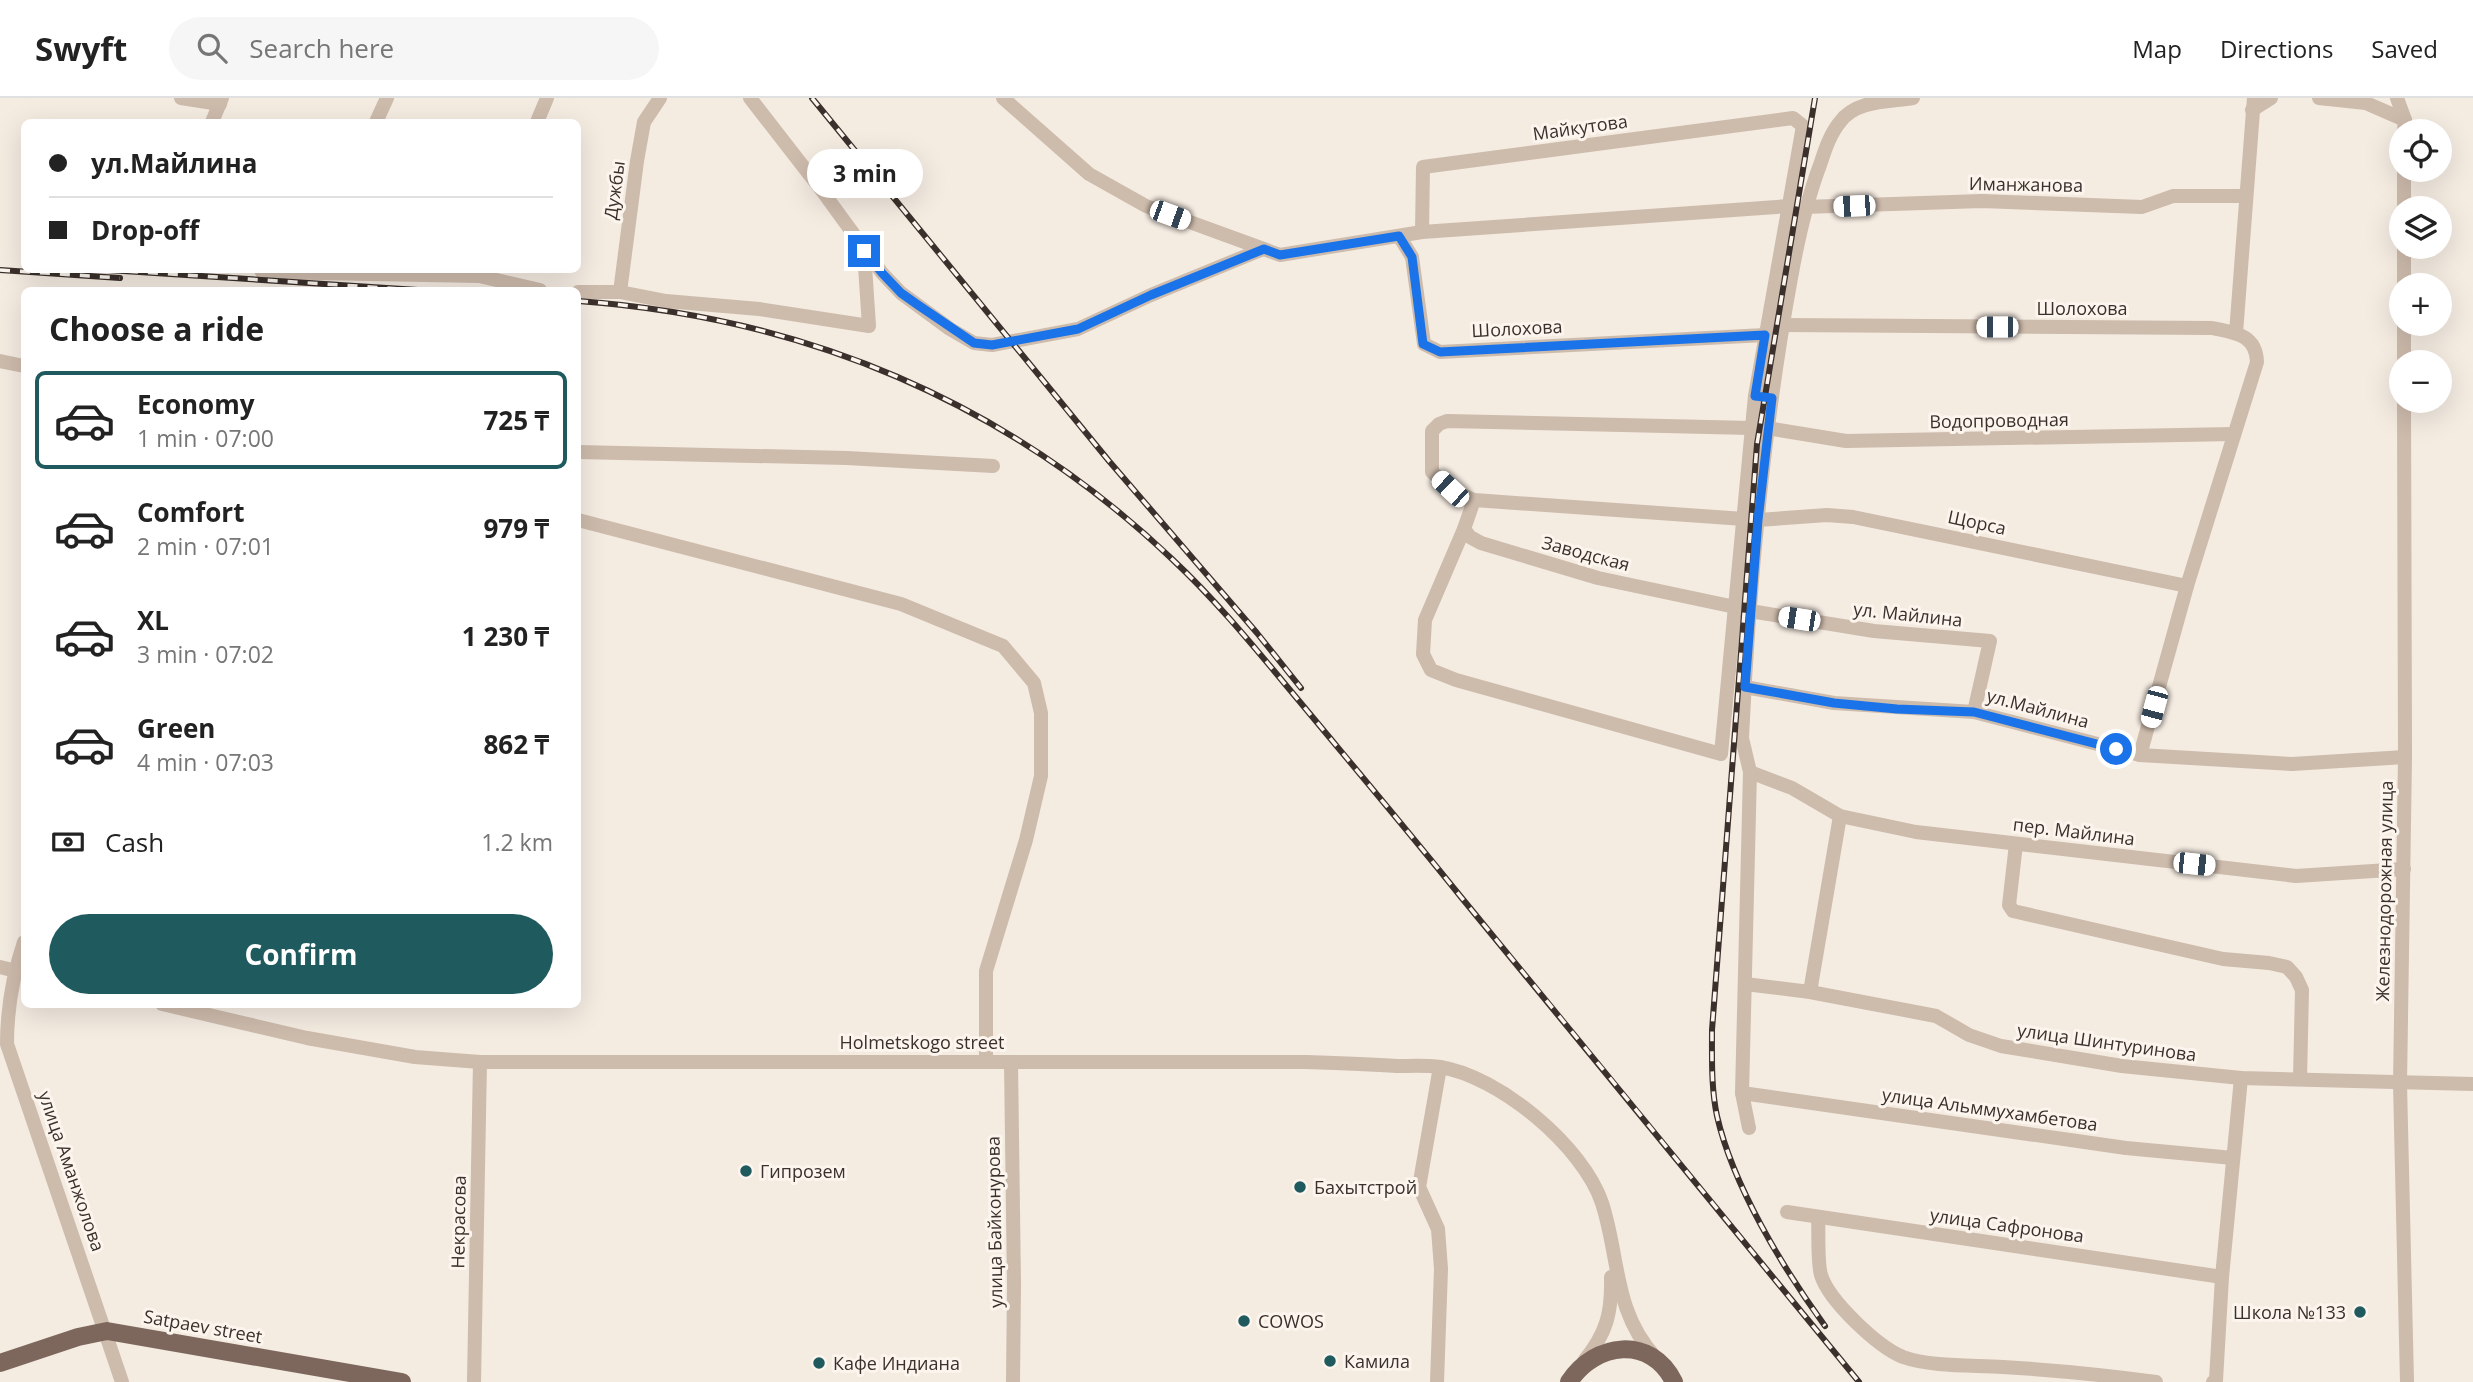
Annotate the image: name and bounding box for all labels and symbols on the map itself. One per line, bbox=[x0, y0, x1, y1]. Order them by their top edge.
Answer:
street label: Майкутова bbox=[1531, 108, 1629, 146]
callout: 3 min bbox=[806, 150, 922, 198]
street label: Дужбы bbox=[598, 159, 630, 221]
street label: Иманжанова bbox=[1969, 171, 2083, 197]
car bbox=[1833, 195, 1876, 217]
car bbox=[1147, 198, 1194, 232]
route end bbox=[848, 235, 880, 267]
street label: Шолохова bbox=[2036, 296, 2128, 320]
street label: Шолохова bbox=[1471, 314, 1563, 342]
car bbox=[1977, 317, 2019, 338]
street label: Водопроводная bbox=[1929, 407, 2069, 433]
car bbox=[1428, 467, 1473, 511]
street label: Щорса bbox=[1946, 504, 2008, 540]
street label: Заводская bbox=[1539, 530, 1633, 576]
street label: ул. Майлина bbox=[1852, 596, 1964, 632]
car bbox=[1777, 605, 1822, 633]
street label: ул.Майлина bbox=[1984, 683, 2092, 733]
car bbox=[2139, 684, 2170, 730]
route start bbox=[2100, 733, 2132, 765]
street label: Железнодорожная улица bbox=[2370, 780, 2398, 1002]
street label: пер. Майлина bbox=[2012, 812, 2136, 850]
car bbox=[2173, 851, 2216, 877]
street label: улица Шинтуринова bbox=[2016, 1018, 2198, 1066]
street label: Holmetskogo street bbox=[840, 1030, 1004, 1054]
street label: улица Альммухамбетова bbox=[1881, 1082, 2099, 1136]
street label: улица Аманжолова bbox=[33, 1088, 111, 1254]
street label: улица Байконурова bbox=[981, 1136, 1007, 1308]
place label: Гипрозем bbox=[760, 1159, 846, 1183]
marker: Гипрозем bbox=[738, 1163, 754, 1179]
street label: Некрасова bbox=[445, 1175, 471, 1269]
place label: Бахытстрой bbox=[1314, 1175, 1417, 1199]
marker: Бахытстрой bbox=[1292, 1179, 1308, 1195]
street label: улица Сафронова bbox=[1928, 1202, 2086, 1248]
place label: Школа №133 bbox=[2233, 1300, 2346, 1324]
street label: Satpaev street bbox=[142, 1304, 264, 1348]
marker: Школа №133 bbox=[2352, 1304, 2368, 1320]
place label: COWOS bbox=[1258, 1309, 1324, 1333]
marker: COWOS bbox=[1236, 1313, 1252, 1329]
place label: Камила bbox=[1344, 1349, 1410, 1373]
place label: Кафе Индиана bbox=[833, 1351, 960, 1375]
marker: Камила bbox=[1322, 1353, 1338, 1369]
marker: Кафе Индиана bbox=[811, 1355, 827, 1371]

